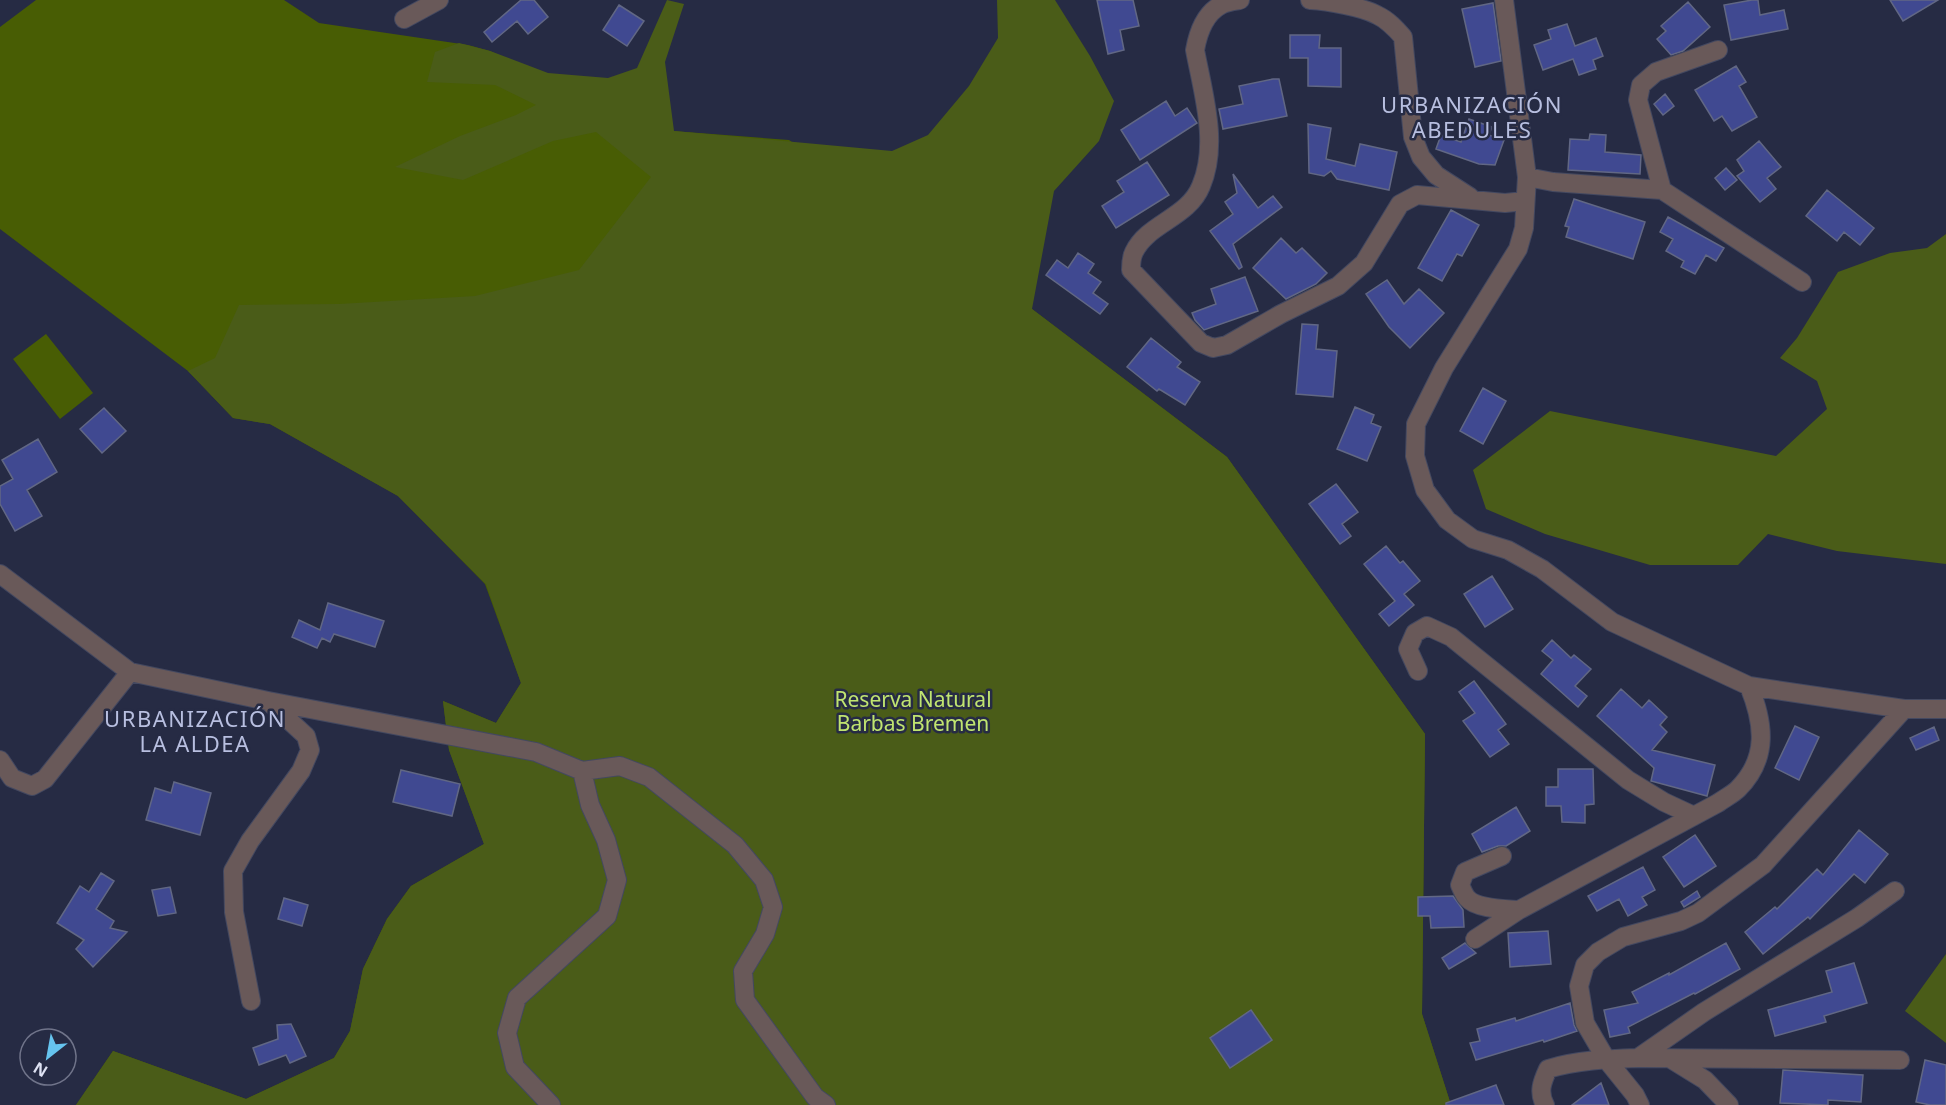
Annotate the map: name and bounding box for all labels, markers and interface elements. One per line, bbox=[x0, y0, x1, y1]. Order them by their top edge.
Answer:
district label: URBANIZACIÓN ABEDULES bbox=[1381, 89, 1563, 144]
park label: Reserva Natural Barbas Bremen bbox=[834, 685, 992, 737]
district label: URBANIZACIÓN LA ALDEA bbox=[104, 703, 286, 758]
north arrow bbox=[18, 1027, 78, 1087]
text: N bbox=[29, 1057, 52, 1083]

